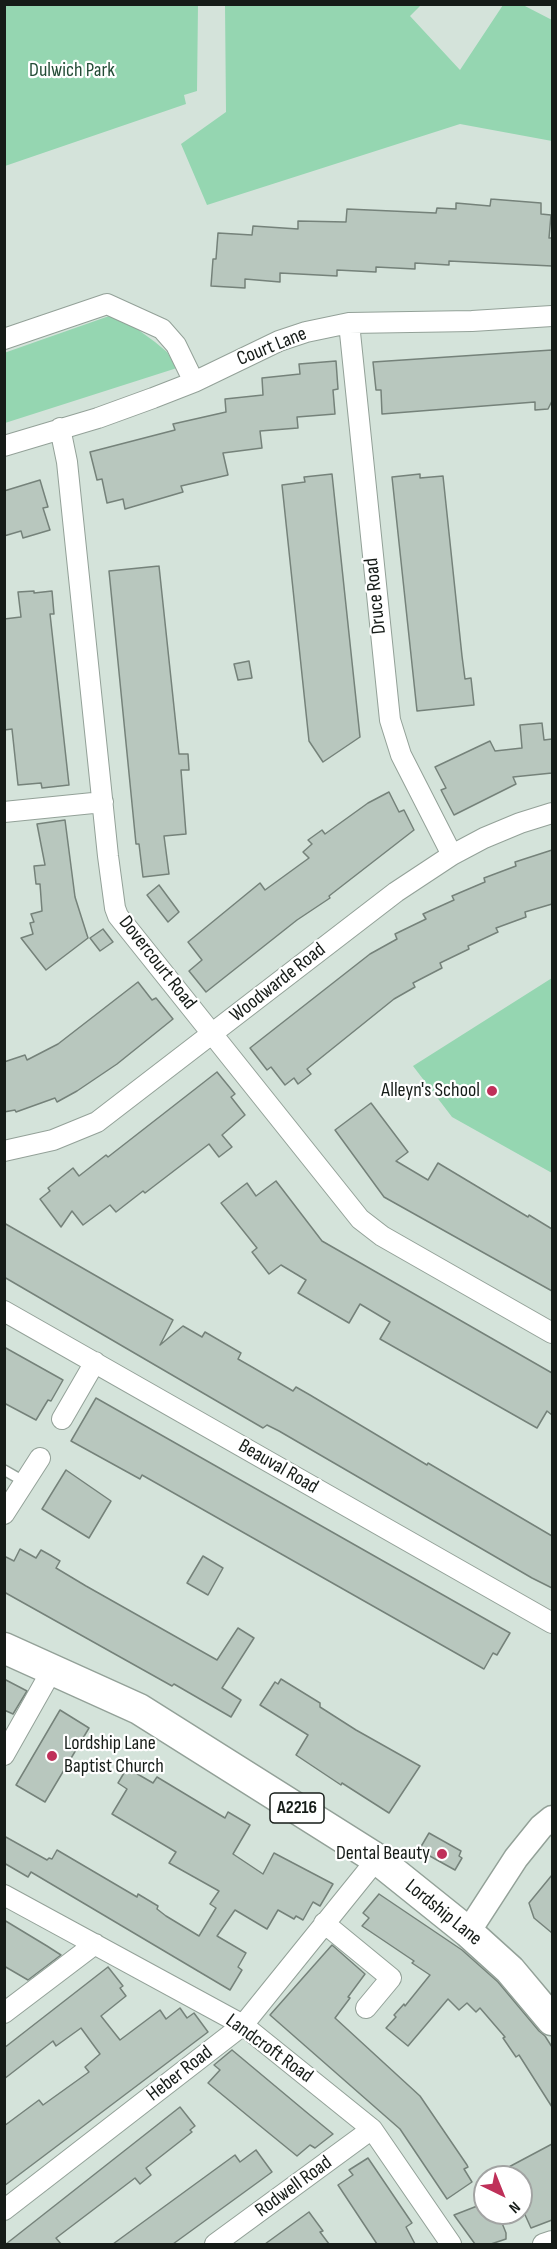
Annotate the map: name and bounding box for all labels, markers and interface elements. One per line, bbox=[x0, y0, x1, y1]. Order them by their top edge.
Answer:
park label: Dulwich Park bbox=[29, 59, 115, 83]
street label: Court Lane bbox=[234, 322, 310, 372]
street label: Druce Road bbox=[360, 557, 392, 635]
street label: Dovercourt Road bbox=[113, 911, 201, 1015]
street label: Woodwarde Road bbox=[225, 938, 331, 1028]
place label: Alleyn's School bbox=[381, 1079, 480, 1103]
marker: Alleyn's School bbox=[485, 1084, 499, 1098]
street label: Beauval Road bbox=[234, 1435, 322, 1499]
place label: Lordship Lane Baptist Church bbox=[64, 1732, 164, 1779]
marker: Lordship Lane Baptist Church bbox=[45, 1749, 59, 1763]
road number: A2216 bbox=[270, 1793, 324, 1823]
place label: Dental Beauty bbox=[336, 1842, 430, 1866]
marker: Dental Beauty bbox=[435, 1847, 449, 1861]
street label: Lordship Lane bbox=[400, 1875, 486, 1951]
street label: Landcroft Road bbox=[221, 2009, 317, 2089]
street label: Heber Road bbox=[142, 2041, 218, 2107]
street label: Rodwell Road bbox=[251, 2151, 337, 2223]
north arrow bbox=[473, 2165, 533, 2225]
text: N bbox=[505, 2197, 524, 2217]

